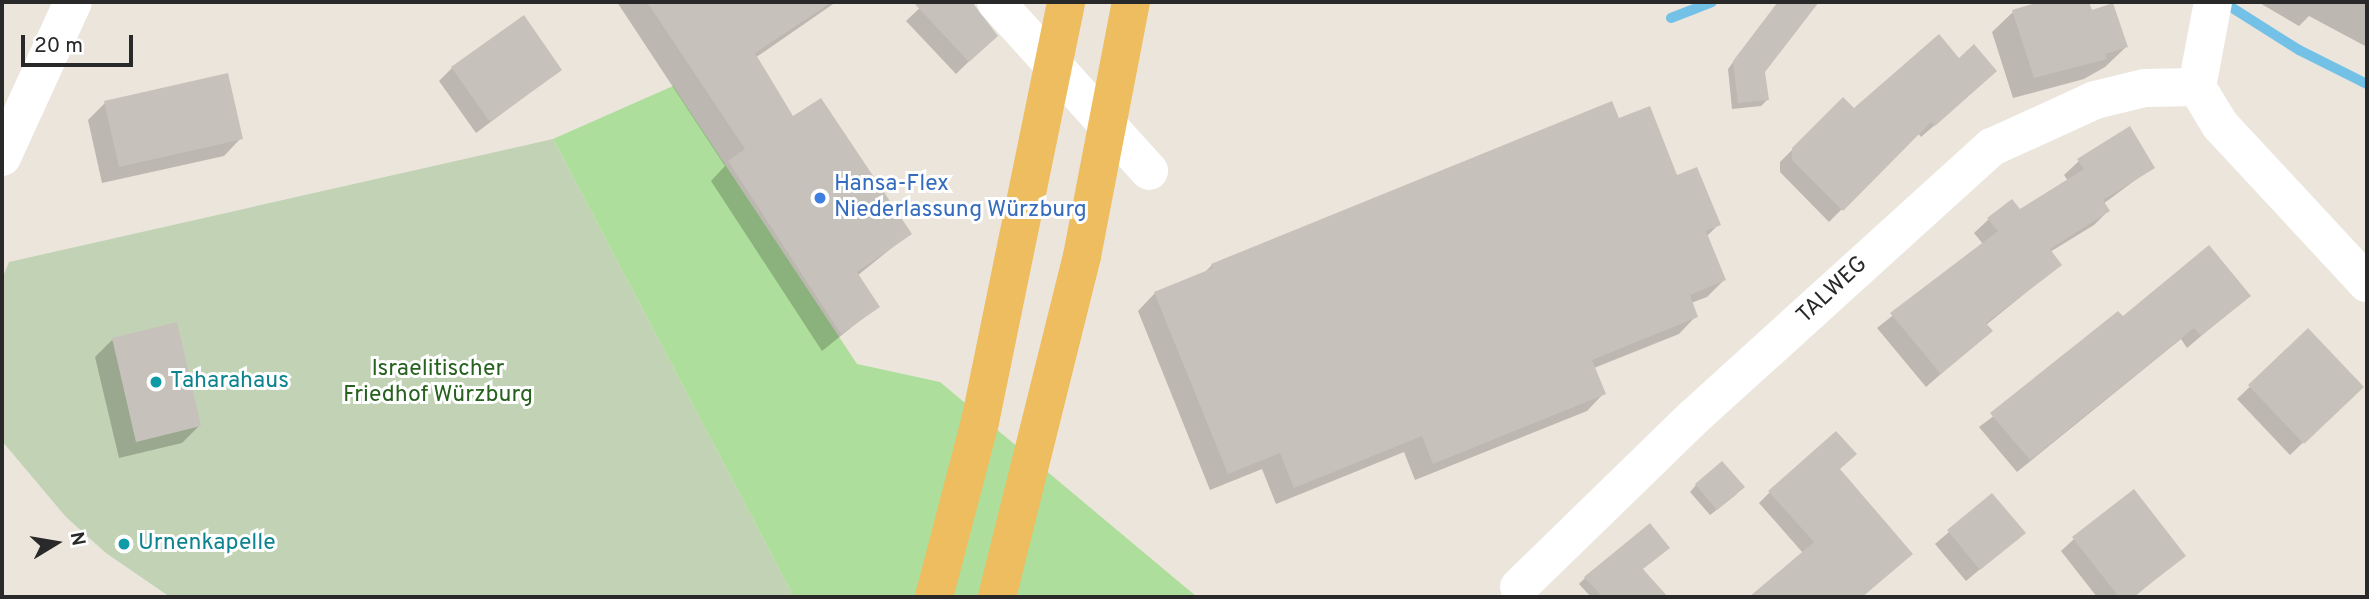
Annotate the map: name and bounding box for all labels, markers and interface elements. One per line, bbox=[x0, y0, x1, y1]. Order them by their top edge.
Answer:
scale bar bbox=[24, 21, 136, 65]
text: 20 m bbox=[34, 33, 83, 60]
place label: Hansa-Flex Niederlassung Würzburg bbox=[834, 171, 1087, 225]
marker: Hansa-Flex Niederlassung Würzburg bbox=[812, 190, 828, 206]
street label: TALWEG bbox=[1792, 251, 1874, 331]
park label: Israelitischer Friedhof Würzburg bbox=[343, 356, 533, 410]
place label: Taharahaus bbox=[170, 368, 289, 396]
marker: Taharahaus bbox=[148, 374, 164, 390]
north arrow bbox=[21, 508, 91, 578]
text: N bbox=[64, 530, 90, 548]
place label: Urnenkapelle bbox=[138, 530, 276, 558]
marker: Urnenkapelle bbox=[116, 536, 132, 552]

